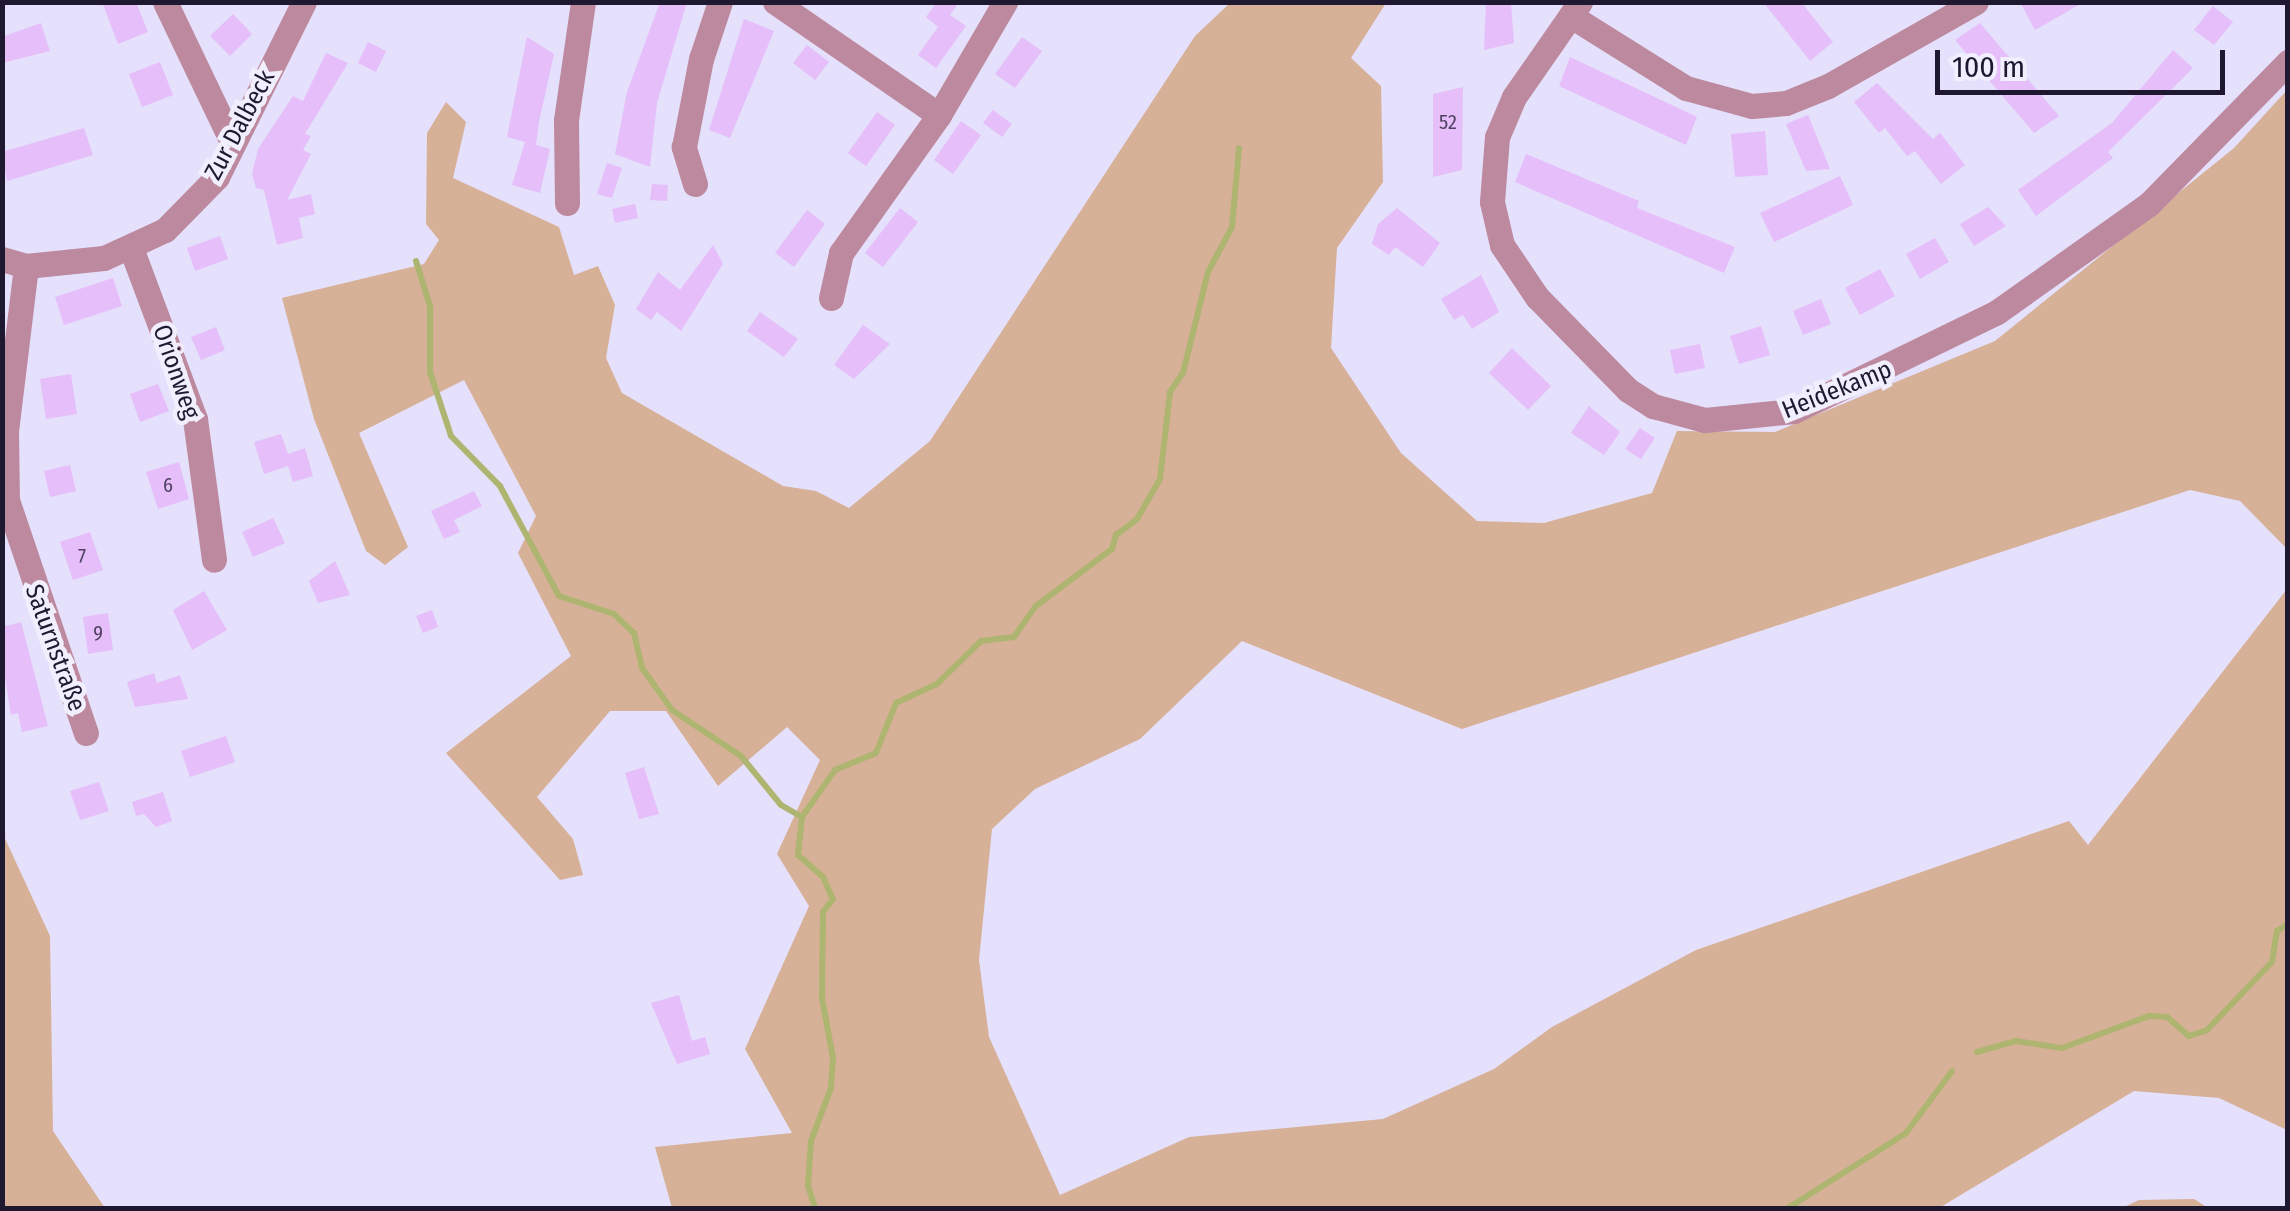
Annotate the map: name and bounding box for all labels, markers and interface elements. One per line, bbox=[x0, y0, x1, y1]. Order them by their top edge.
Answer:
scale bar bbox=[1940, 30, 2230, 92]
text: 100 m bbox=[1952, 49, 2025, 85]
street label: Zur Dalbeck bbox=[199, 65, 281, 185]
house number: 52 bbox=[1439, 110, 1457, 134]
street label: Orionweg bbox=[146, 321, 206, 423]
street label: Heidekamp bbox=[1778, 354, 1896, 426]
house number: 6 bbox=[163, 473, 173, 497]
house number: 7 bbox=[78, 544, 86, 568]
street label: Saturnstraße bbox=[18, 581, 92, 715]
house number: 9 bbox=[93, 621, 103, 645]

